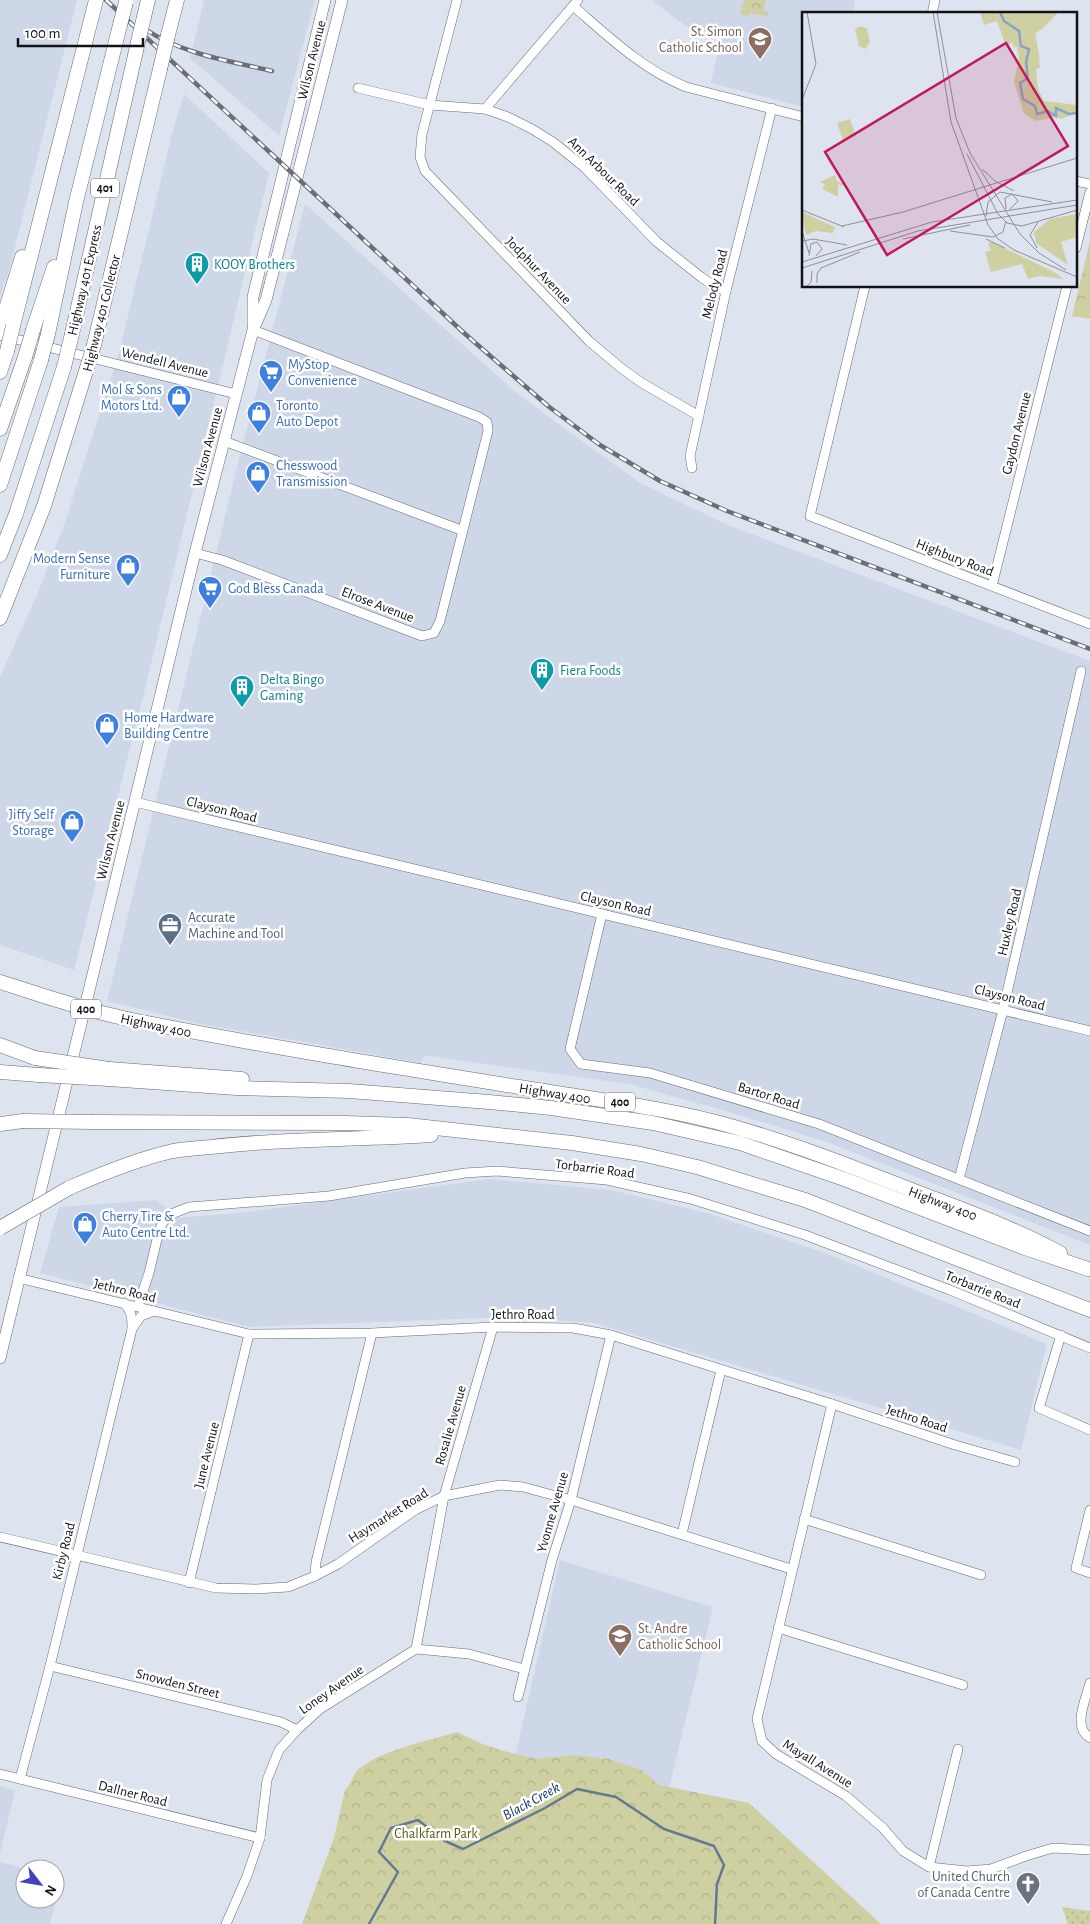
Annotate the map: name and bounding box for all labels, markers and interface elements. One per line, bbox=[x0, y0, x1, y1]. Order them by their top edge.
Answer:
inset map bbox=[802, 12, 1078, 288]
scale bar bbox=[18, 15, 142, 47]
street label: Wilson Avenue bbox=[295, 19, 329, 102]
place label: St. Simon Catholic School bbox=[659, 25, 742, 55]
text: 100 m bbox=[25, 26, 60, 41]
school or university icon: St. Simon Catholic School bbox=[747, 26, 773, 60]
street label: Ann Arbour Road bbox=[565, 134, 642, 209]
road number: 401 bbox=[91, 178, 119, 198]
street label: Highway 401 Express bbox=[65, 224, 105, 337]
street label: Jodphur Avenue bbox=[503, 234, 574, 307]
street label: Melody Road bbox=[700, 248, 730, 320]
building icon: KOOY Brothers bbox=[184, 251, 210, 285]
street label: Highway 401 Collector bbox=[81, 253, 123, 373]
place label: KOOY Brothers bbox=[214, 258, 295, 272]
street label: Wendell Avenue bbox=[120, 345, 210, 381]
place label: MyStop Convenience bbox=[288, 358, 357, 388]
supermarket icon: MyStop Convenience bbox=[258, 359, 284, 393]
place label: Mol & Sons Motors Ltd. bbox=[101, 383, 162, 413]
shop icon: Mol & Sons Motors Ltd. bbox=[166, 384, 192, 418]
street label: Gaydon Avenue bbox=[1000, 390, 1034, 476]
place label: Toronto Auto Depot bbox=[276, 399, 339, 429]
shop icon: Toronto Auto Depot bbox=[246, 400, 272, 434]
street label: Wilson Avenue bbox=[191, 406, 225, 488]
place label: Chesswood Transmission bbox=[276, 459, 347, 489]
shop icon: Chesswood Transmission bbox=[245, 460, 271, 494]
street label: Highbury Road bbox=[914, 537, 995, 579]
place label: Modern Sense Furniture bbox=[33, 552, 110, 582]
shop icon: Modern Sense Furniture bbox=[115, 553, 141, 587]
supermarket icon: God Bless Canada bbox=[197, 575, 223, 609]
place label: God Bless Canada bbox=[228, 582, 324, 596]
street label: Elrose Avenue bbox=[340, 585, 416, 625]
building icon: Fiera Foods bbox=[529, 657, 555, 691]
place label: Fiera Foods bbox=[560, 664, 621, 678]
place label: Delta Bingo Gaming bbox=[260, 673, 324, 703]
building icon: Delta Bingo Gaming bbox=[229, 674, 255, 708]
place label: Home Hardware Building Centre bbox=[124, 711, 214, 741]
shop icon: Home Hardware Building Centre bbox=[94, 712, 120, 746]
street label: Clayson Road bbox=[185, 794, 259, 826]
street label: Wilson Avenue bbox=[94, 799, 128, 882]
place label: Jiffy Self Storage bbox=[9, 808, 55, 838]
shop icon: Jiffy Self Storage bbox=[59, 809, 85, 843]
street label: Huxley Road bbox=[995, 887, 1025, 957]
street label: Clayson Road bbox=[579, 889, 653, 919]
place label: Accurate Machine and Tool bbox=[188, 911, 284, 941]
office icon: Accurate Machine and Tool bbox=[157, 912, 183, 946]
street label: Clayson Road bbox=[973, 982, 1047, 1014]
road number: 400 bbox=[71, 1000, 101, 1019]
street label: Highway 400 bbox=[119, 1012, 193, 1040]
street label: Bartor Road bbox=[736, 1080, 801, 1112]
street label: Highway 400 bbox=[518, 1081, 592, 1107]
road number: 400 bbox=[605, 1092, 635, 1112]
street label: Torbarrie Road bbox=[554, 1157, 635, 1181]
street label: Highway 400 bbox=[906, 1184, 979, 1223]
place label: Cherry Tire & Auto Centre Ltd. bbox=[102, 1210, 189, 1240]
shop icon: Cherry Tire & Auto Centre Ltd. bbox=[72, 1211, 98, 1245]
street label: Torbarrie Road bbox=[943, 1268, 1022, 1311]
street label: Jethro Road bbox=[92, 1276, 157, 1305]
street label: Jethro Road bbox=[491, 1308, 555, 1322]
street label: Rosalie Avenue bbox=[433, 1384, 469, 1467]
street label: Jethro Road bbox=[884, 1402, 949, 1435]
street label: June Avenue bbox=[192, 1421, 222, 1490]
street label: Yvonne Avenue bbox=[535, 1470, 571, 1554]
street label: Haymarket Road bbox=[346, 1486, 431, 1546]
street label: Kirby Road bbox=[50, 1521, 78, 1581]
place label: St. Andre Catholic School bbox=[638, 1622, 721, 1652]
school or university icon: St. Andre Catholic School bbox=[607, 1623, 633, 1657]
street label: Loney Avenue bbox=[297, 1663, 366, 1717]
street label: Snowden Street bbox=[134, 1667, 222, 1701]
street label: Mayall Avenue bbox=[780, 1737, 855, 1791]
street label: Dallner Road bbox=[97, 1779, 169, 1809]
water label: Black Creek bbox=[500, 1780, 562, 1823]
park label: Chalkfarm Park bbox=[394, 1827, 478, 1841]
north arrow bbox=[15, 1859, 65, 1909]
place label: United Church of Canada Centre bbox=[917, 1870, 1010, 1900]
church icon: United Church of Canada Centre bbox=[1015, 1871, 1041, 1905]
text: N bbox=[42, 1882, 59, 1898]

